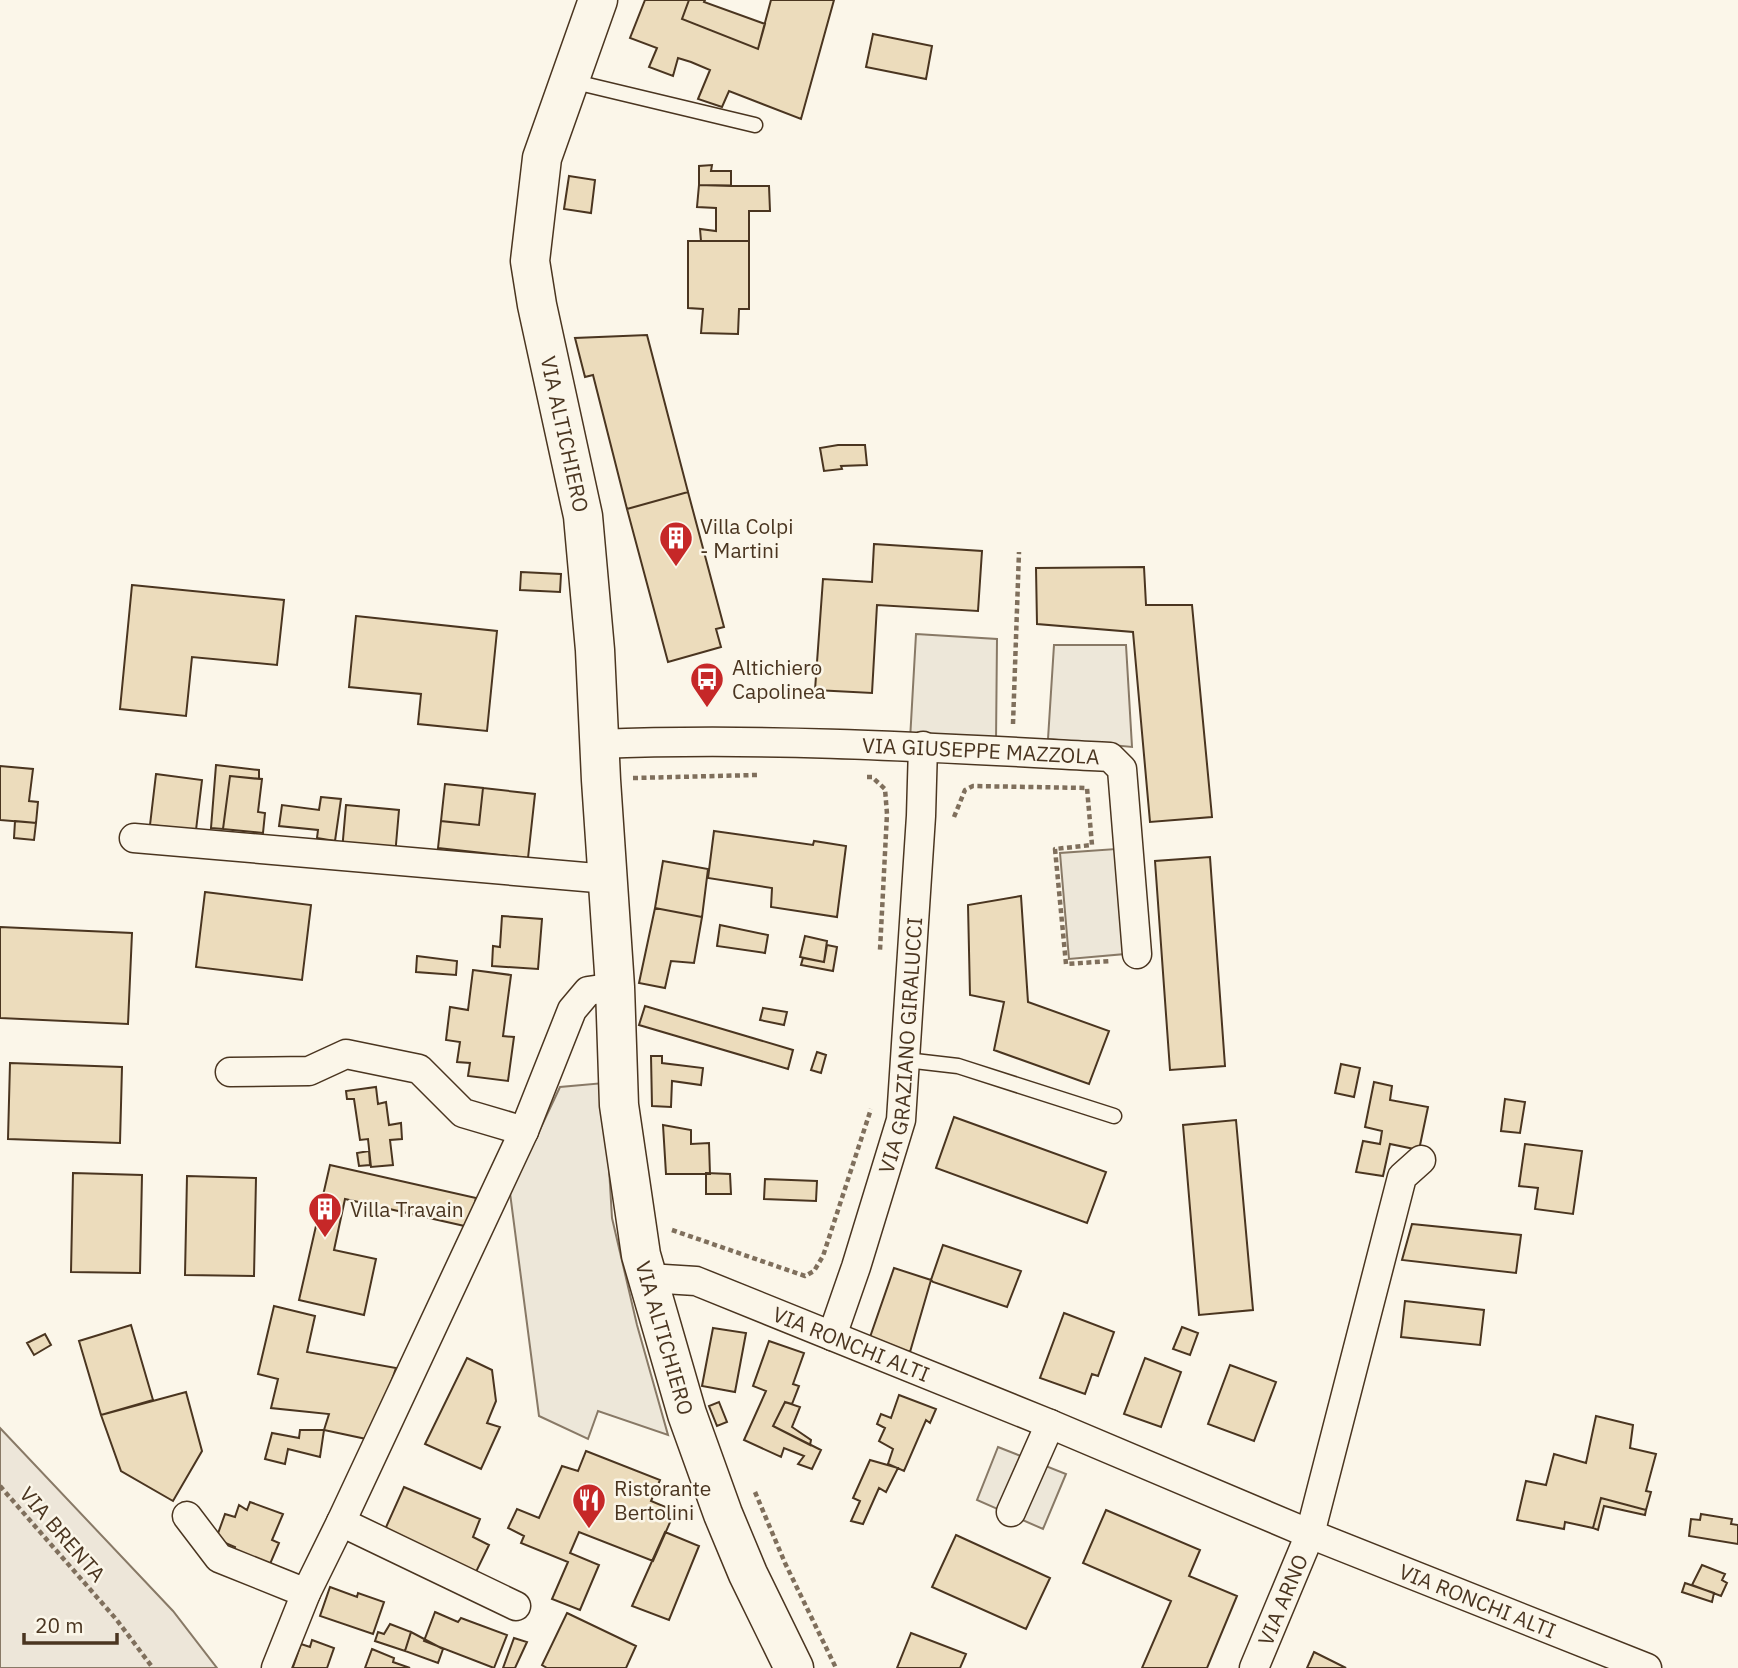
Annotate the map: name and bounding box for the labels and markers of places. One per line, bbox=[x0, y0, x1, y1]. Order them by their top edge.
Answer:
place label: Villa Colpi - Martini bbox=[700, 512, 793, 564]
building icon: Villa Colpi - Martini bbox=[657, 519, 695, 568]
place label: Altichiero Capolinea bbox=[732, 653, 826, 705]
bus stop icon: Altichiero Capolinea bbox=[688, 660, 726, 709]
building icon: Villa Travain bbox=[306, 1190, 344, 1239]
place label: Villa Travain bbox=[350, 1195, 464, 1223]
place label: Ristorante Bertolini bbox=[614, 1474, 711, 1526]
restaurant icon: Ristorante Bertolini bbox=[570, 1481, 608, 1530]

